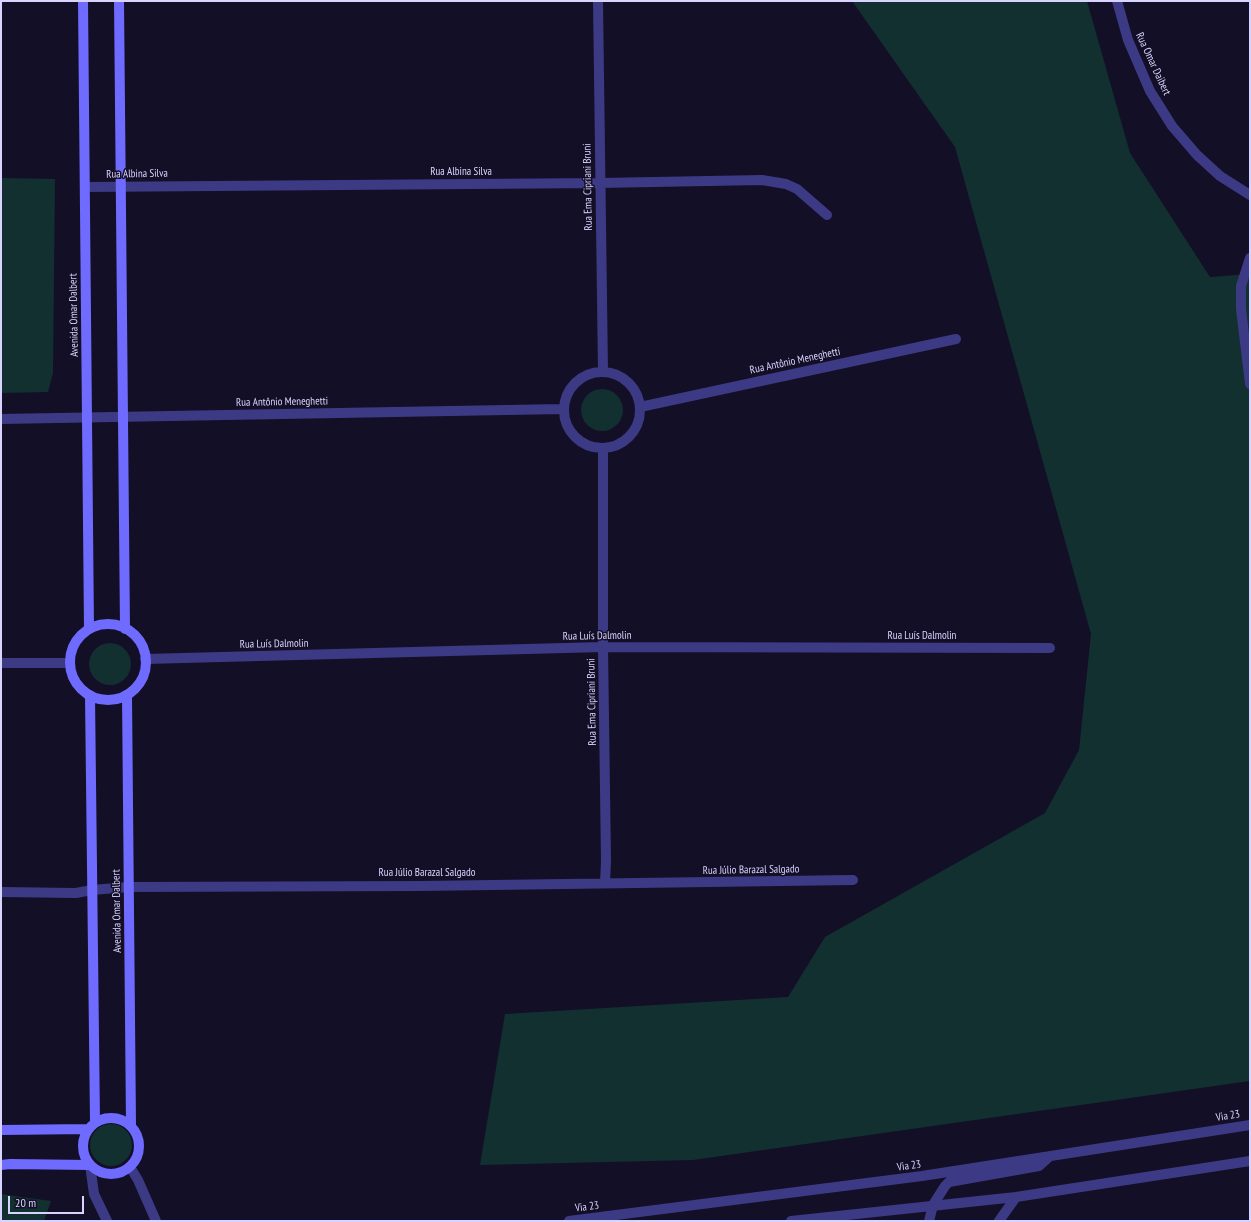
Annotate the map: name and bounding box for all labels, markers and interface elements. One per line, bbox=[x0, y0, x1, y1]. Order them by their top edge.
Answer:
street label: Rua Omar Daibert bbox=[1133, 30, 1173, 98]
street label: Rua Ema Cipriani Bruni bbox=[581, 143, 595, 231]
street label: Rua Albina Silva bbox=[430, 165, 492, 179]
street label: Rua Albina Silva bbox=[106, 167, 168, 181]
street label: Avenida Omar Dalbert bbox=[67, 273, 81, 357]
street label: Rua Antônio Meneghetti bbox=[749, 345, 841, 377]
street label: Rua Antônio Meneghetti bbox=[236, 395, 328, 409]
street label: Rua Luís Dalmolin bbox=[562, 629, 632, 643]
street label: Rua Luís Dalmolin bbox=[888, 629, 956, 643]
street label: Rua Luís Dalmolin bbox=[239, 637, 309, 651]
street label: Rua Ema Cipriani Bruni bbox=[585, 658, 599, 746]
street label: Rua Júlio Barazal Salgado bbox=[702, 863, 800, 877]
street label: Rua Júlio Barazal Salgado bbox=[379, 866, 475, 880]
street label: Avenida Omar Dalbert bbox=[110, 869, 124, 953]
street label: Via 23 bbox=[1215, 1108, 1241, 1124]
street label: Via 23 bbox=[896, 1158, 922, 1174]
scale bar bbox=[10, 1188, 86, 1214]
text: 20 m bbox=[15, 1195, 36, 1210]
street label: Via 23 bbox=[574, 1199, 600, 1215]

